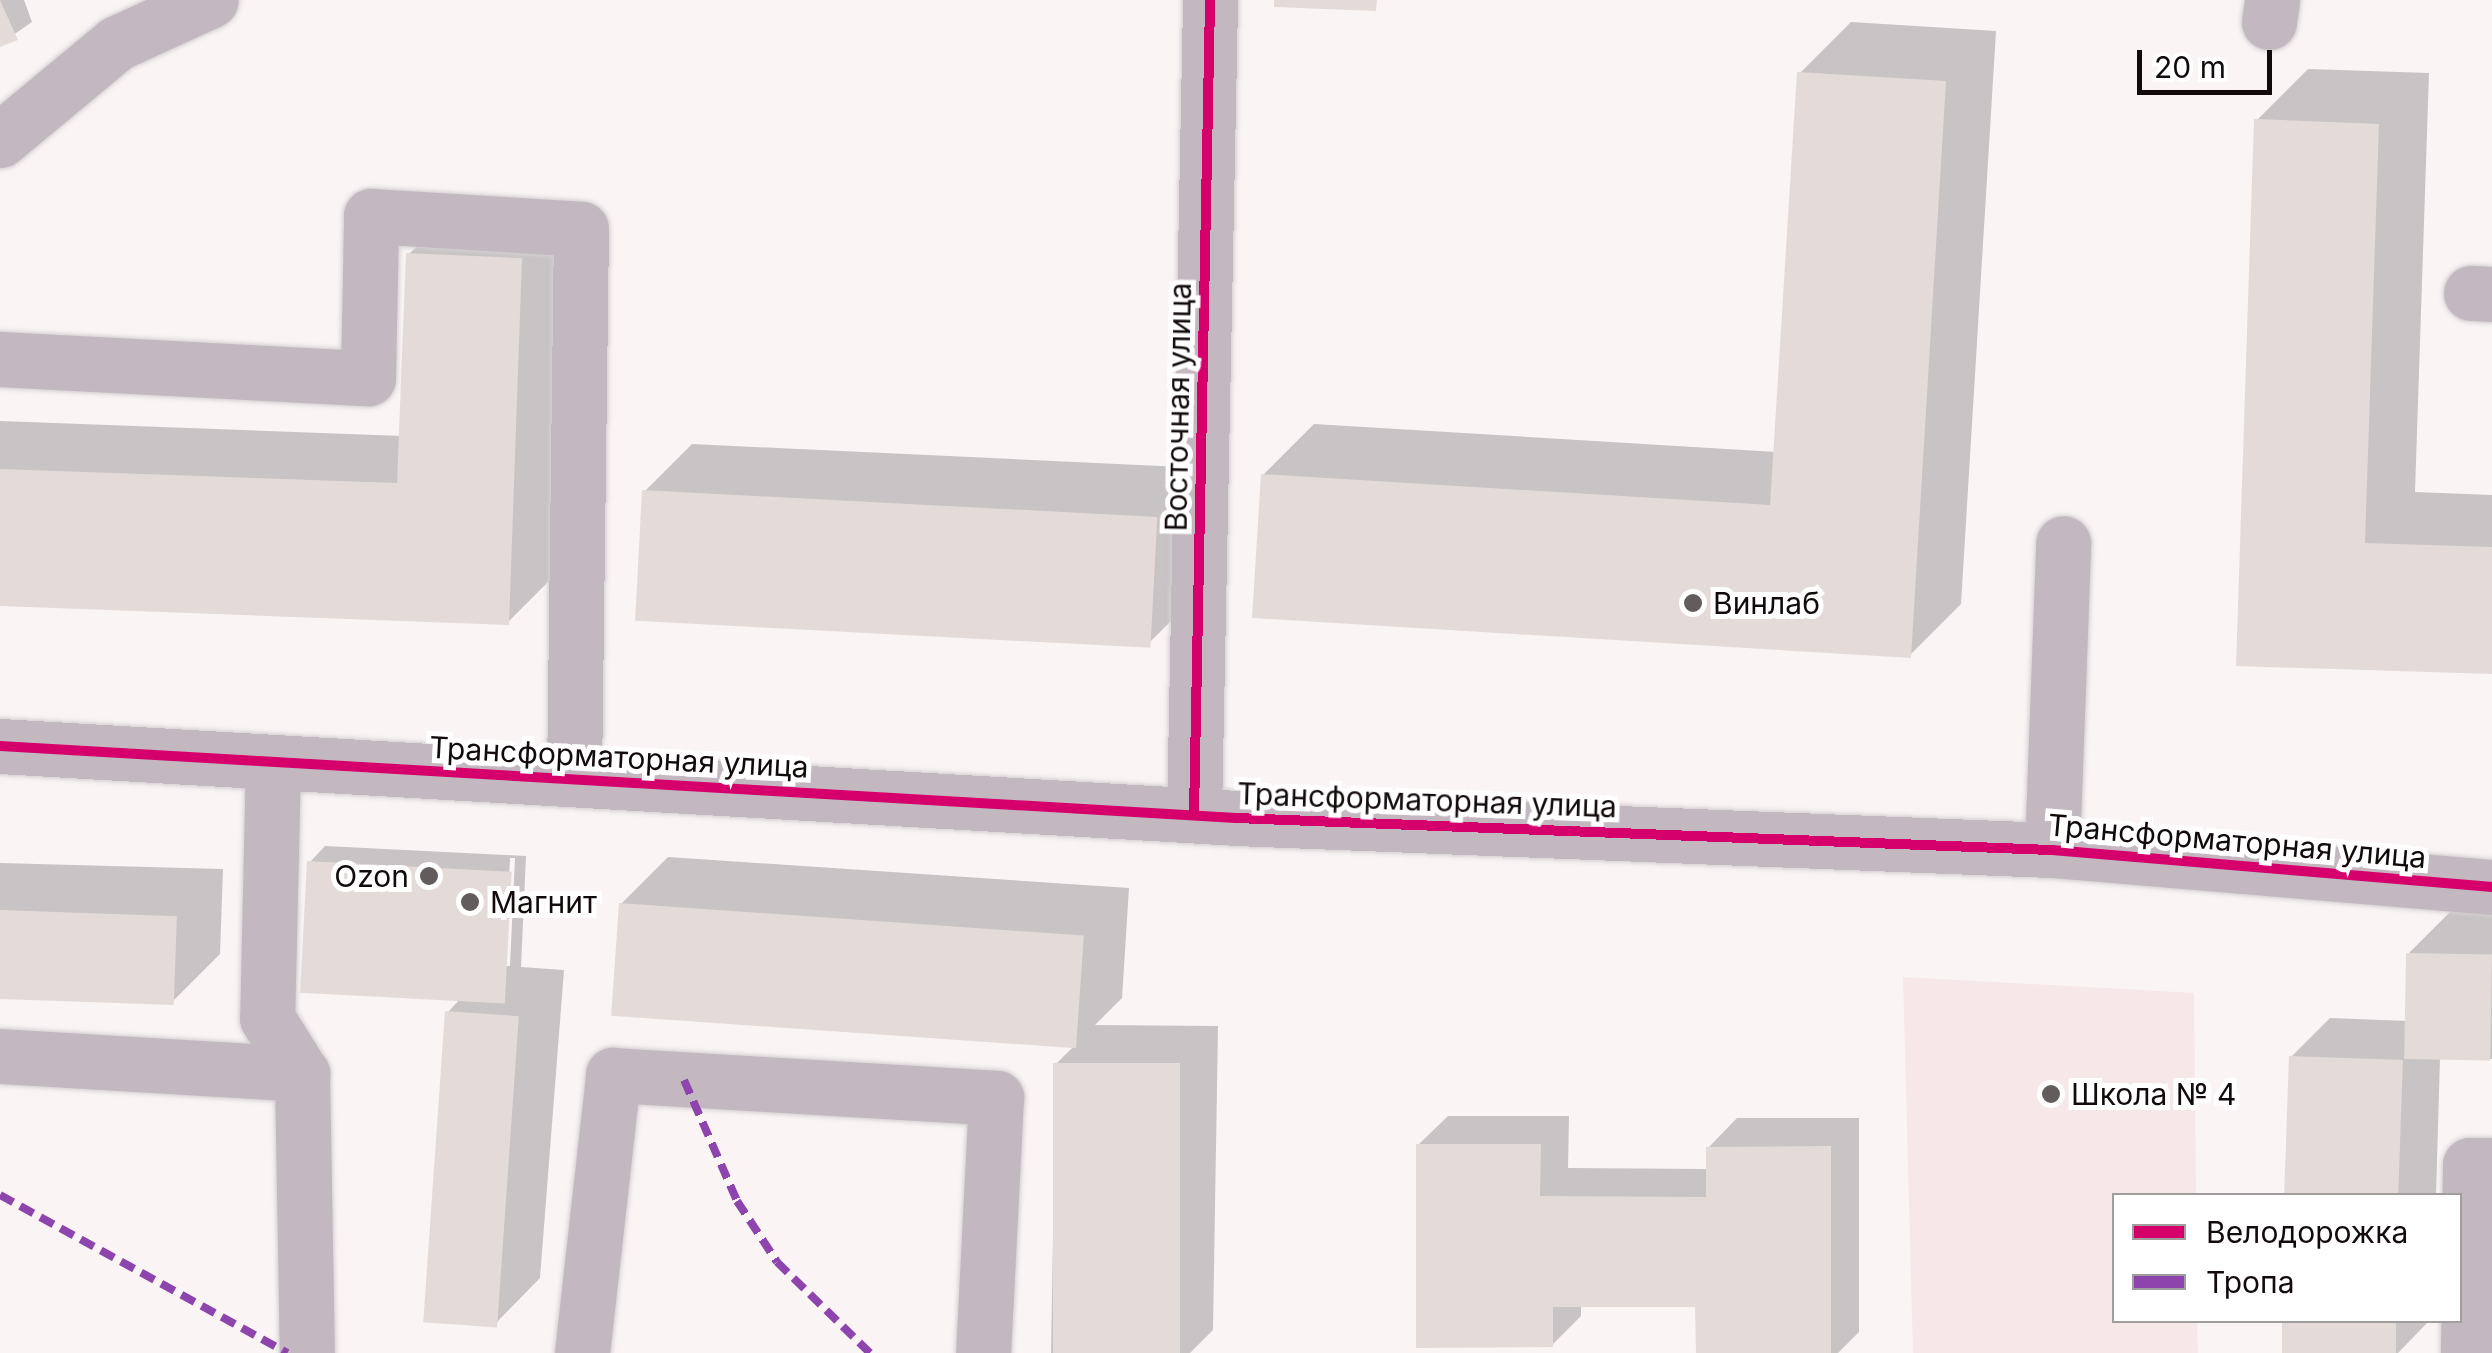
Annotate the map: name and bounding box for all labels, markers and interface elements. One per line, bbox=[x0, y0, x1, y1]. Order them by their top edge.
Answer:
scale bar bbox=[2142, 30, 2277, 92]
text: 20 m bbox=[2154, 49, 2226, 85]
street label: Восточная улица bbox=[1158, 282, 1198, 532]
place label: Винлаб bbox=[1713, 585, 1820, 621]
marker: Винлаб bbox=[1682, 592, 1704, 614]
street label: Трансформаторная улица bbox=[428, 729, 810, 785]
street label: Трансформаторная улица bbox=[1237, 775, 1617, 825]
street label: Трансформаторная улица bbox=[2046, 807, 2428, 875]
place label: Ozon bbox=[334, 858, 409, 894]
marker: Ozon bbox=[418, 865, 440, 887]
place label: Магнит bbox=[490, 884, 597, 920]
marker: Магнит bbox=[459, 891, 481, 913]
place label: Школа № 4 bbox=[2071, 1076, 2236, 1112]
marker: Школа № 4 bbox=[2040, 1083, 2062, 1105]
legend bbox=[2112, 1193, 2462, 1323]
text: Велодорожка bbox=[2206, 1214, 2408, 1250]
text: Тропа bbox=[2206, 1264, 2295, 1300]

